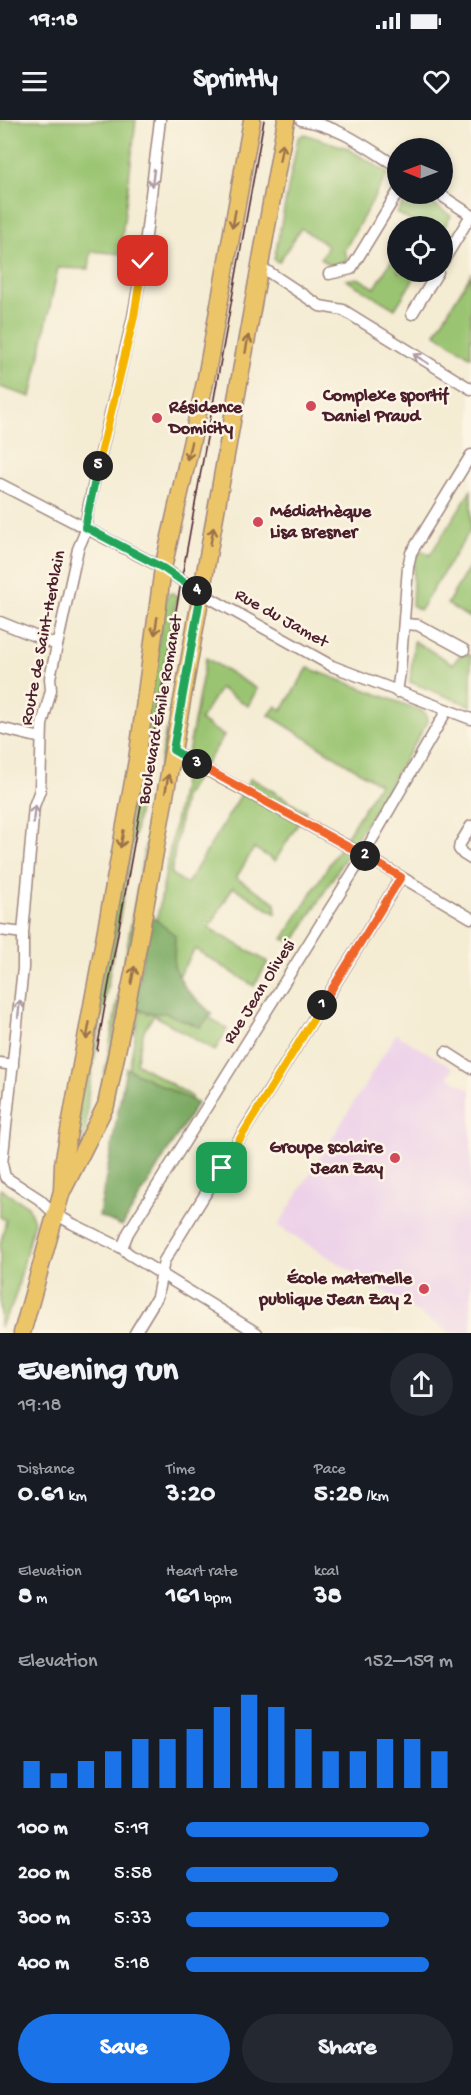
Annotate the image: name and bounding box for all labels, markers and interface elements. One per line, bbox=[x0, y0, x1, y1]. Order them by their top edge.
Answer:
text: 19:18 bbox=[30, 8, 78, 34]
icon: menu bbox=[18, 65, 51, 98]
text: Sprintly bbox=[193, 65, 278, 97]
icon: heart bbox=[420, 65, 453, 98]
north arrow bbox=[387, 138, 453, 204]
map controls bbox=[387, 138, 453, 282]
one-way arrow bbox=[276, 142, 287, 162]
one-way arrow bbox=[147, 168, 158, 187]
one-way arrow bbox=[228, 209, 239, 228]
button: locate bbox=[387, 216, 453, 282]
pin bbox=[117, 235, 168, 286]
icon: check bbox=[126, 244, 159, 277]
one-way arrow bbox=[242, 334, 253, 354]
one-way arrow bbox=[413, 352, 430, 364]
place label: Complexe sportif Daniel Praud bbox=[321, 386, 449, 428]
place label: Résidence Domicity bbox=[167, 398, 243, 440]
marker: Complexe sportif Daniel Praud bbox=[304, 399, 318, 413]
marker: Résidence Domicity bbox=[150, 411, 164, 425]
one-way arrow bbox=[183, 441, 194, 461]
pin: 5 bbox=[83, 451, 113, 481]
text: 5 bbox=[94, 456, 102, 475]
place label: Médiathèque Lisa Bresner bbox=[270, 502, 372, 544]
marker: Médiathèque Lisa Bresner bbox=[251, 515, 265, 529]
one-way arrow bbox=[207, 526, 218, 546]
street label: Route de Saint-Herblain bbox=[17, 548, 71, 727]
pin: 4 bbox=[182, 576, 212, 606]
text: 4 bbox=[193, 581, 201, 600]
street label: Rue du Jamet bbox=[231, 585, 333, 654]
street label: Boulevard Émile Romanet bbox=[134, 612, 188, 807]
one-way arrow bbox=[150, 616, 161, 635]
pin: 3 bbox=[182, 749, 212, 779]
text: 3 bbox=[193, 754, 201, 773]
one-way arrow bbox=[162, 774, 173, 794]
one-way arrow bbox=[28, 805, 39, 825]
one-way arrow bbox=[116, 829, 127, 849]
pin: 2 bbox=[350, 841, 380, 871]
text: 2 bbox=[361, 846, 369, 865]
street label: Rue Jean Olivesi bbox=[219, 936, 301, 1048]
one-way arrow bbox=[128, 966, 139, 986]
pin: 1 bbox=[307, 990, 337, 1020]
text: 1 bbox=[319, 995, 325, 1014]
one-way arrow bbox=[14, 999, 25, 1019]
one-way arrow bbox=[82, 1021, 93, 1041]
place label: Groupe scolaire Jean Zay bbox=[269, 1138, 384, 1180]
pin bbox=[196, 1142, 247, 1193]
icon: arrive bbox=[205, 1151, 238, 1184]
marker: Groupe scolaire Jean Zay bbox=[388, 1151, 402, 1165]
place label: École maternelle publique Jean Zay 2 bbox=[258, 1268, 413, 1311]
marker: École maternelle publique Jean Zay 2 bbox=[417, 1282, 431, 1296]
text: Evening run bbox=[18, 1353, 178, 1391]
button: share bbox=[390, 1353, 453, 1416]
text: 19:18 bbox=[18, 1395, 61, 1418]
text: Distance bbox=[18, 1461, 75, 1480]
text: Time bbox=[166, 1461, 195, 1480]
text: Pace bbox=[314, 1461, 345, 1480]
text: 0.61 bbox=[18, 1480, 65, 1511]
text: 3:20 bbox=[166, 1480, 215, 1511]
text: 5:28 bbox=[314, 1480, 363, 1511]
text: km bbox=[65, 1488, 87, 1507]
text: /km bbox=[363, 1488, 389, 1507]
text: Elevation bbox=[18, 1563, 82, 1582]
text: Heart rate bbox=[166, 1563, 238, 1582]
text: kcal bbox=[314, 1563, 339, 1582]
text: 8 bbox=[18, 1582, 32, 1613]
text: 161 bbox=[166, 1582, 200, 1613]
text: 38 bbox=[314, 1582, 342, 1613]
text: m bbox=[32, 1590, 47, 1609]
text: bpm bbox=[200, 1590, 232, 1609]
text: Elevation bbox=[18, 1651, 98, 1674]
text: 152–159 m bbox=[365, 1651, 453, 1674]
text: 100 m bbox=[18, 1818, 68, 1841]
text: 5:19 bbox=[114, 1818, 149, 1841]
text: 200 m bbox=[18, 1863, 69, 1886]
text: 5:58 bbox=[114, 1863, 152, 1886]
text: 300 m bbox=[18, 1908, 70, 1931]
text: 5:33 bbox=[114, 1908, 152, 1931]
text: 400 m bbox=[18, 1953, 69, 1976]
text: 5:18 bbox=[114, 1953, 150, 1976]
button: Save bbox=[18, 2014, 230, 2083]
button: Share bbox=[242, 2014, 453, 2083]

